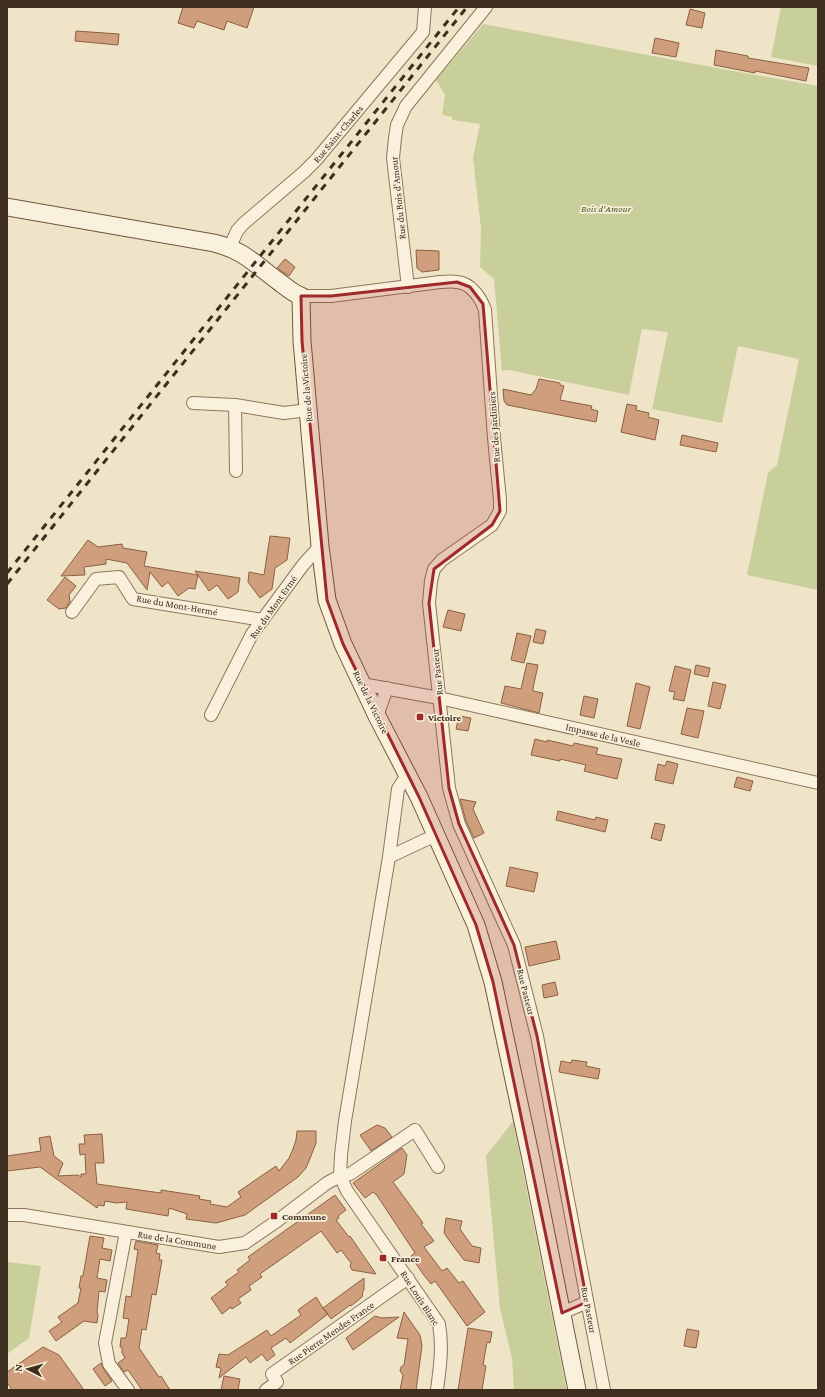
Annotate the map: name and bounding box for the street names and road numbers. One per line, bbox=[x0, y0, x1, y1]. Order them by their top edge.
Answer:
street label: Rue Saint-Charles bbox=[311, 103, 365, 165]
street label: Rue du Bois d'Amour bbox=[388, 156, 408, 240]
street label: Rue de la Victoire bbox=[297, 353, 314, 423]
street label: Rue des Jardiniers bbox=[486, 391, 502, 463]
street label: Rue du Mont Ermé bbox=[247, 573, 299, 641]
street label: Rue du Mont-Hermé bbox=[136, 592, 219, 618]
street label: Rue Pasteur bbox=[429, 648, 445, 696]
street label: Rue de la Victoire bbox=[351, 669, 391, 736]
street label: Impasse de la Vesle bbox=[565, 721, 642, 749]
street label: Rue Pasteur bbox=[515, 968, 537, 1017]
street label: Rue de la Commune bbox=[137, 1228, 218, 1252]
street label: Rue Louis Blanc bbox=[398, 1269, 442, 1328]
street label: Rue Pasteur bbox=[579, 1286, 599, 1335]
street label: Rue Pierre Mendes France bbox=[286, 1299, 377, 1367]

